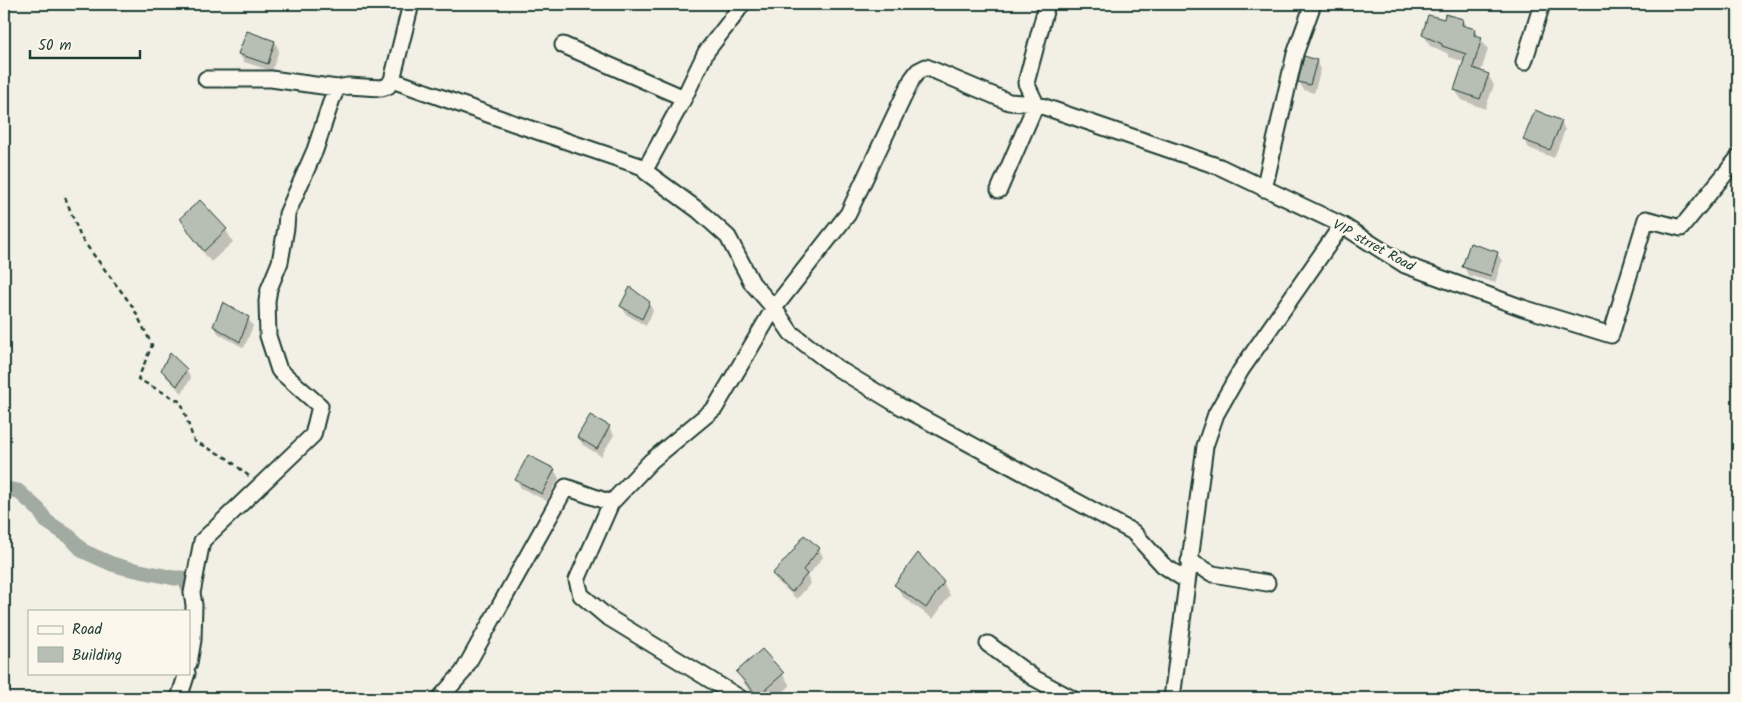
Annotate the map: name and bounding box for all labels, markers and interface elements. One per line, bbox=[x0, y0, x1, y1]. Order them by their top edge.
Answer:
scale bar bbox=[30, 28, 140, 60]
text: 50 m bbox=[38, 34, 72, 58]
street label: VIP strret Road bbox=[1328, 214, 1420, 278]
legend bbox=[28, 610, 190, 674]
text: Road bbox=[72, 618, 103, 642]
text: Building bbox=[72, 644, 122, 668]

